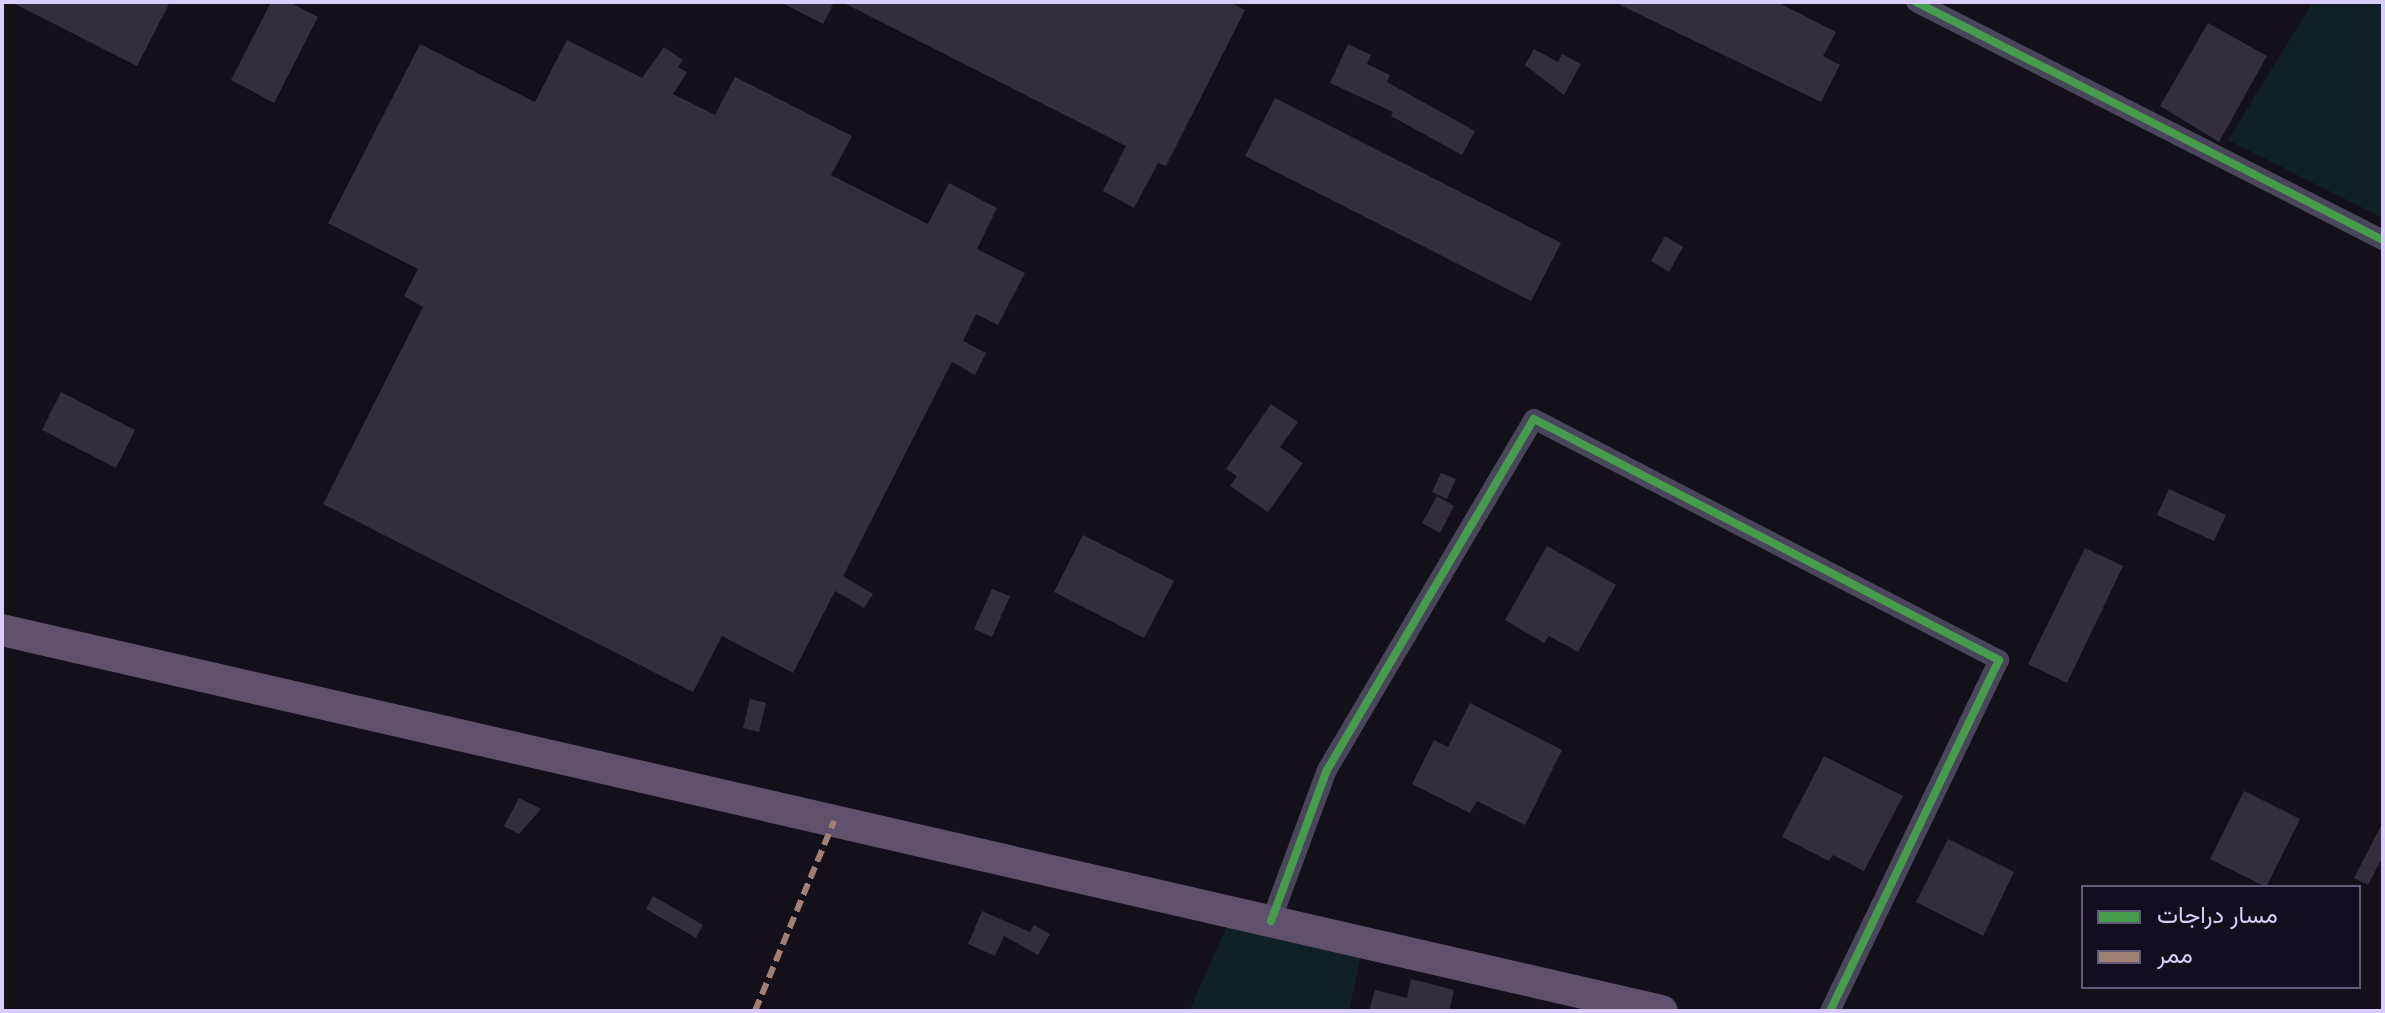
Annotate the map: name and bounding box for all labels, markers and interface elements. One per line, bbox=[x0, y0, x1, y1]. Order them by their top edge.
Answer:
legend bbox=[2081, 885, 2361, 989]
text: مسار دراجات bbox=[2157, 901, 2278, 929]
text: ممر bbox=[2157, 941, 2193, 969]

